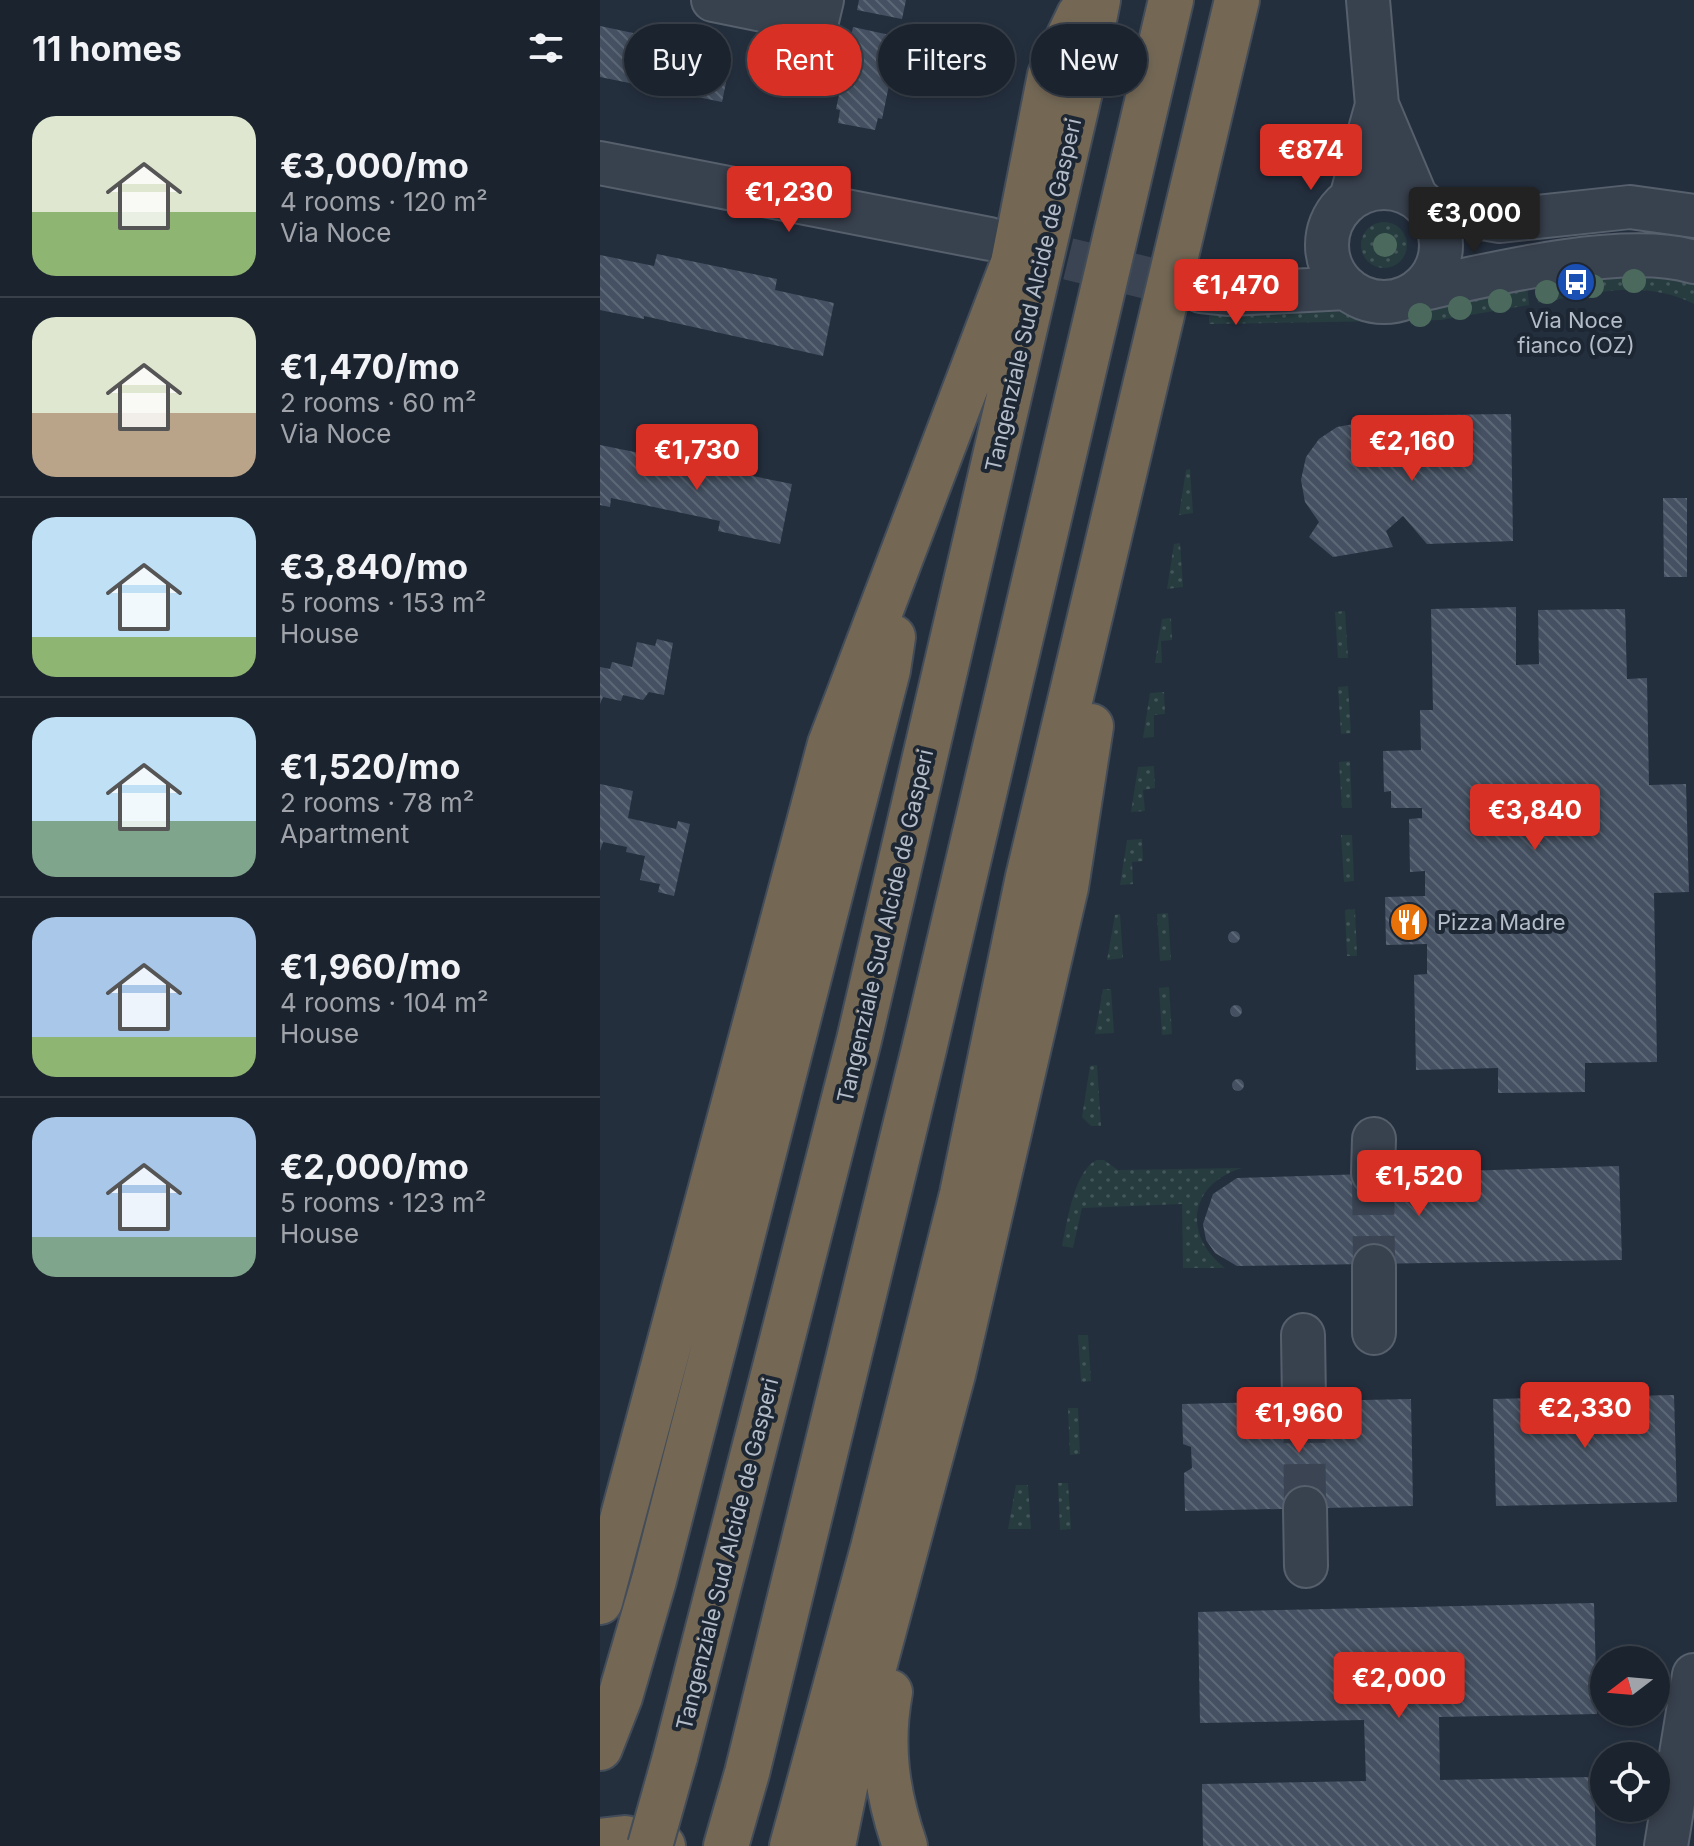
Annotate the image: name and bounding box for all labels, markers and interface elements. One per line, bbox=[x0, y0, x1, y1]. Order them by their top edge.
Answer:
chip: Buy bbox=[624, 24, 731, 96]
chip: Rent bbox=[747, 24, 862, 96]
chip: Filters bbox=[878, 24, 1015, 96]
chip: New bbox=[1031, 24, 1147, 96]
icon: filters bbox=[524, 26, 568, 70]
text: 11 homes bbox=[32, 28, 182, 69]
street label: Tangenziale Sud Alcide de Gasperi bbox=[980, 116, 1086, 474]
pin: €874 bbox=[1264, 124, 1358, 192]
text: €874 bbox=[1278, 134, 1344, 165]
text: €3,000/mo bbox=[280, 145, 469, 186]
icon: home bbox=[96, 148, 192, 244]
pin: €1,230 bbox=[724, 166, 854, 234]
text: €1,230 bbox=[745, 176, 833, 207]
text: 4 rooms · 120 m² bbox=[280, 186, 488, 217]
pin: €3,000 bbox=[1409, 187, 1539, 255]
text: €3,000 bbox=[1427, 197, 1521, 228]
text: Via Noce bbox=[280, 217, 391, 248]
pin: €1,470 bbox=[1171, 259, 1301, 327]
bus stop icon: Via Noce fianco (OZ) bbox=[1555, 261, 1597, 303]
text: €1,470 bbox=[1192, 269, 1280, 300]
place label: Via Noce fianco (OZ) bbox=[1517, 307, 1635, 358]
text: €1,470/mo bbox=[280, 346, 460, 387]
icon: home bbox=[96, 349, 192, 445]
text: 2 rooms · 60 m² bbox=[280, 387, 476, 418]
pin: €2,160 bbox=[1347, 415, 1477, 483]
text: Via Noce bbox=[280, 418, 391, 449]
pin: €1,730 bbox=[632, 424, 762, 492]
text: €2,160 bbox=[1369, 425, 1455, 456]
text: €1,730 bbox=[654, 434, 740, 465]
text: €3,840/mo bbox=[280, 546, 468, 587]
icon: home bbox=[96, 549, 192, 645]
text: 5 rooms · 153 m² bbox=[280, 587, 486, 618]
text: House bbox=[280, 618, 359, 649]
text: €1,520/mo bbox=[280, 746, 460, 787]
street label: Tangenziale Sud Alcide de Gasperi bbox=[832, 747, 938, 1105]
icon: home bbox=[96, 749, 192, 845]
pin: €3,840 bbox=[1470, 784, 1600, 852]
text: 2 rooms · 78 m² bbox=[280, 787, 474, 818]
text: €3,840 bbox=[1488, 794, 1582, 825]
text: Apartment bbox=[280, 818, 409, 849]
restaurant icon: Pizza Madre bbox=[1388, 901, 1430, 943]
place label: Pizza Madre bbox=[1437, 909, 1566, 935]
text: €1,960/mo bbox=[280, 946, 461, 987]
icon: home bbox=[96, 949, 192, 1045]
text: 4 rooms · 104 m² bbox=[280, 987, 489, 1018]
text: House bbox=[280, 1018, 359, 1049]
text: €2,000/mo bbox=[280, 1146, 469, 1187]
icon: home bbox=[96, 1149, 192, 1245]
pin: €1,520 bbox=[1354, 1150, 1484, 1218]
text: €1,520 bbox=[1375, 1160, 1463, 1191]
text: 5 rooms · 123 m² bbox=[280, 1187, 486, 1218]
text: House bbox=[280, 1218, 359, 1249]
street label: Tangenziale Sud Alcide de Gasperi bbox=[671, 1375, 783, 1733]
pin: €2,330 bbox=[1520, 1382, 1650, 1450]
pin: €1,960 bbox=[1234, 1387, 1364, 1455]
text: €2,330 bbox=[1538, 1392, 1632, 1423]
text: €1,960 bbox=[1255, 1397, 1343, 1428]
north arrow bbox=[1590, 1646, 1670, 1726]
map controls bbox=[1590, 1646, 1670, 1822]
pin: €2,000 bbox=[1334, 1652, 1464, 1720]
text: €2,000 bbox=[1352, 1662, 1446, 1693]
button: locate bbox=[1590, 1742, 1670, 1822]

